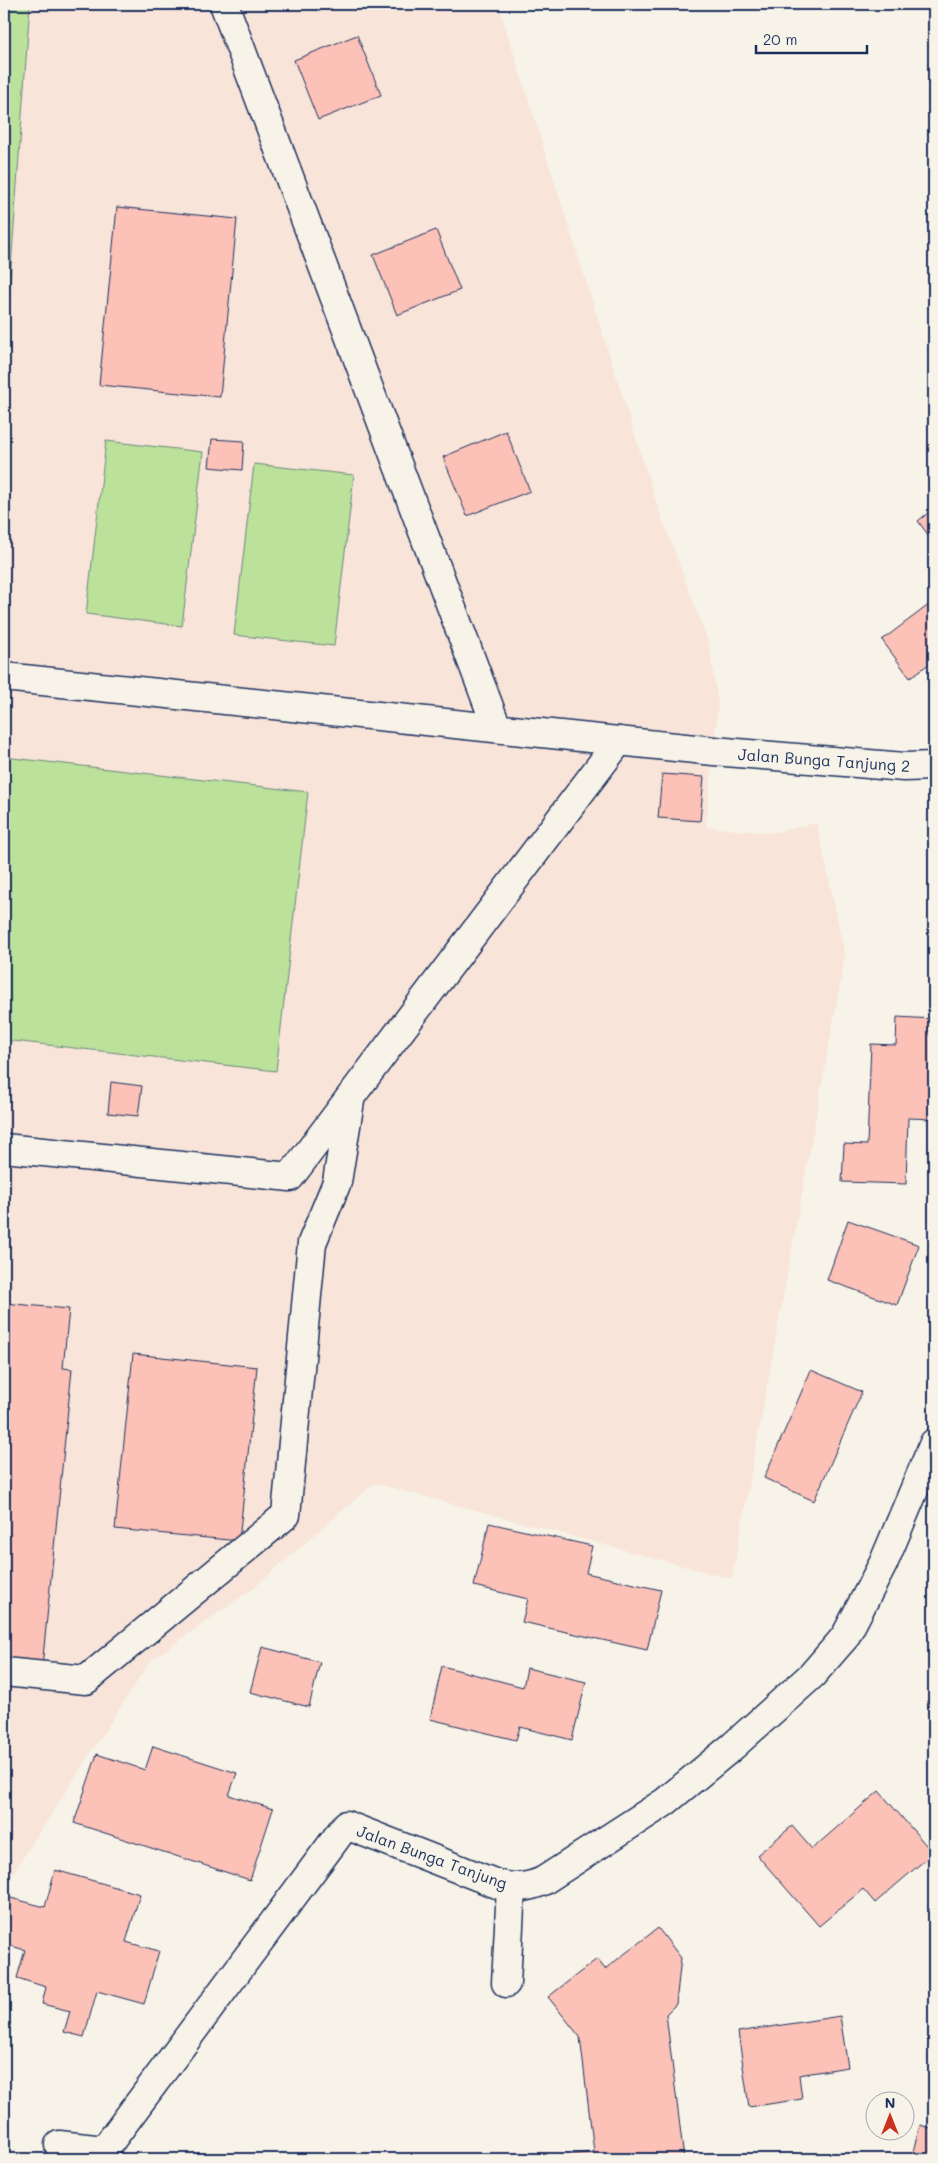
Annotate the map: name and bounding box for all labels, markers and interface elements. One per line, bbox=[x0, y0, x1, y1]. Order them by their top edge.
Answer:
scale bar bbox=[756, 22, 867, 54]
text: 20 m bbox=[763, 29, 797, 49]
street label: Jalan Bunga Tanjung 2 bbox=[737, 743, 911, 776]
street label: Jalan Bunga Tanjung bbox=[354, 1820, 510, 1894]
north arrow bbox=[866, 2090, 916, 2140]
text: N bbox=[885, 2093, 895, 2112]

